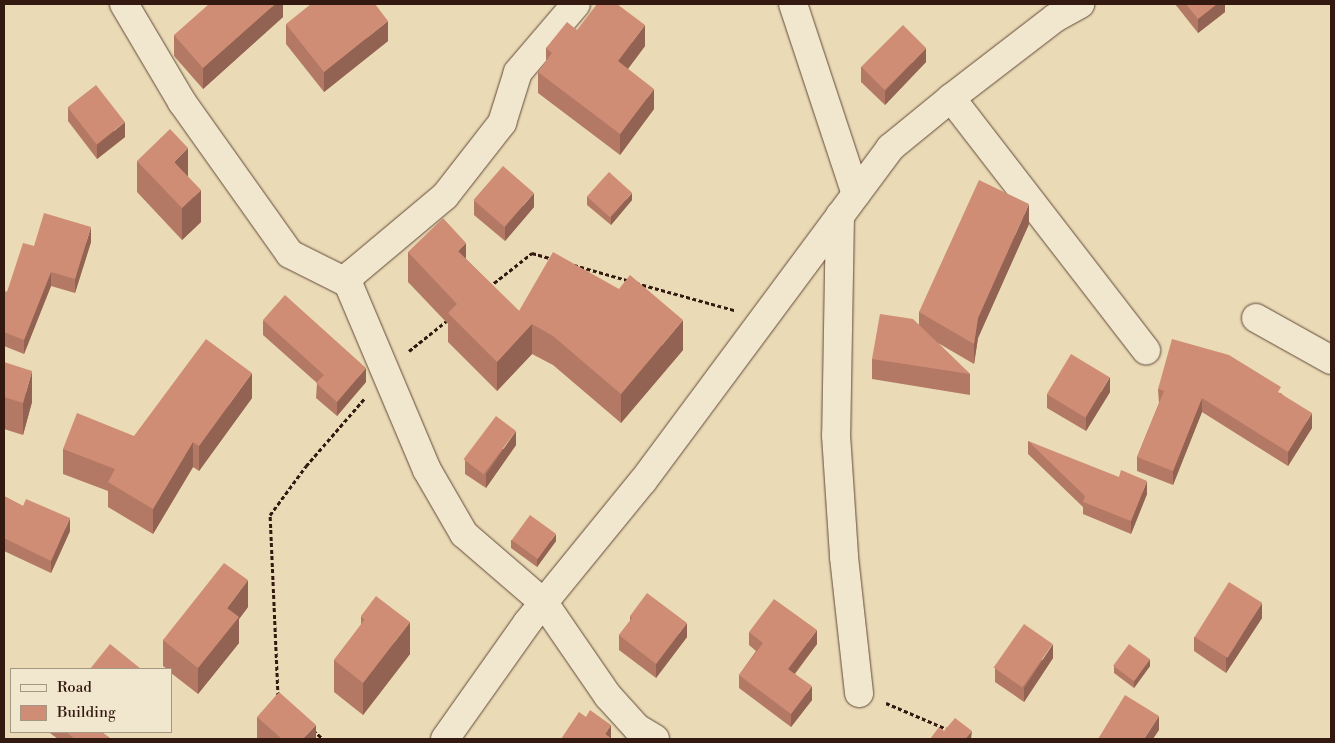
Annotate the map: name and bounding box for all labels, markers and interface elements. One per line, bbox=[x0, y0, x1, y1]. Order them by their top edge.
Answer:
legend bbox=[10, 668, 172, 733]
text: Road bbox=[57, 678, 92, 697]
text: Building bbox=[57, 703, 116, 722]

